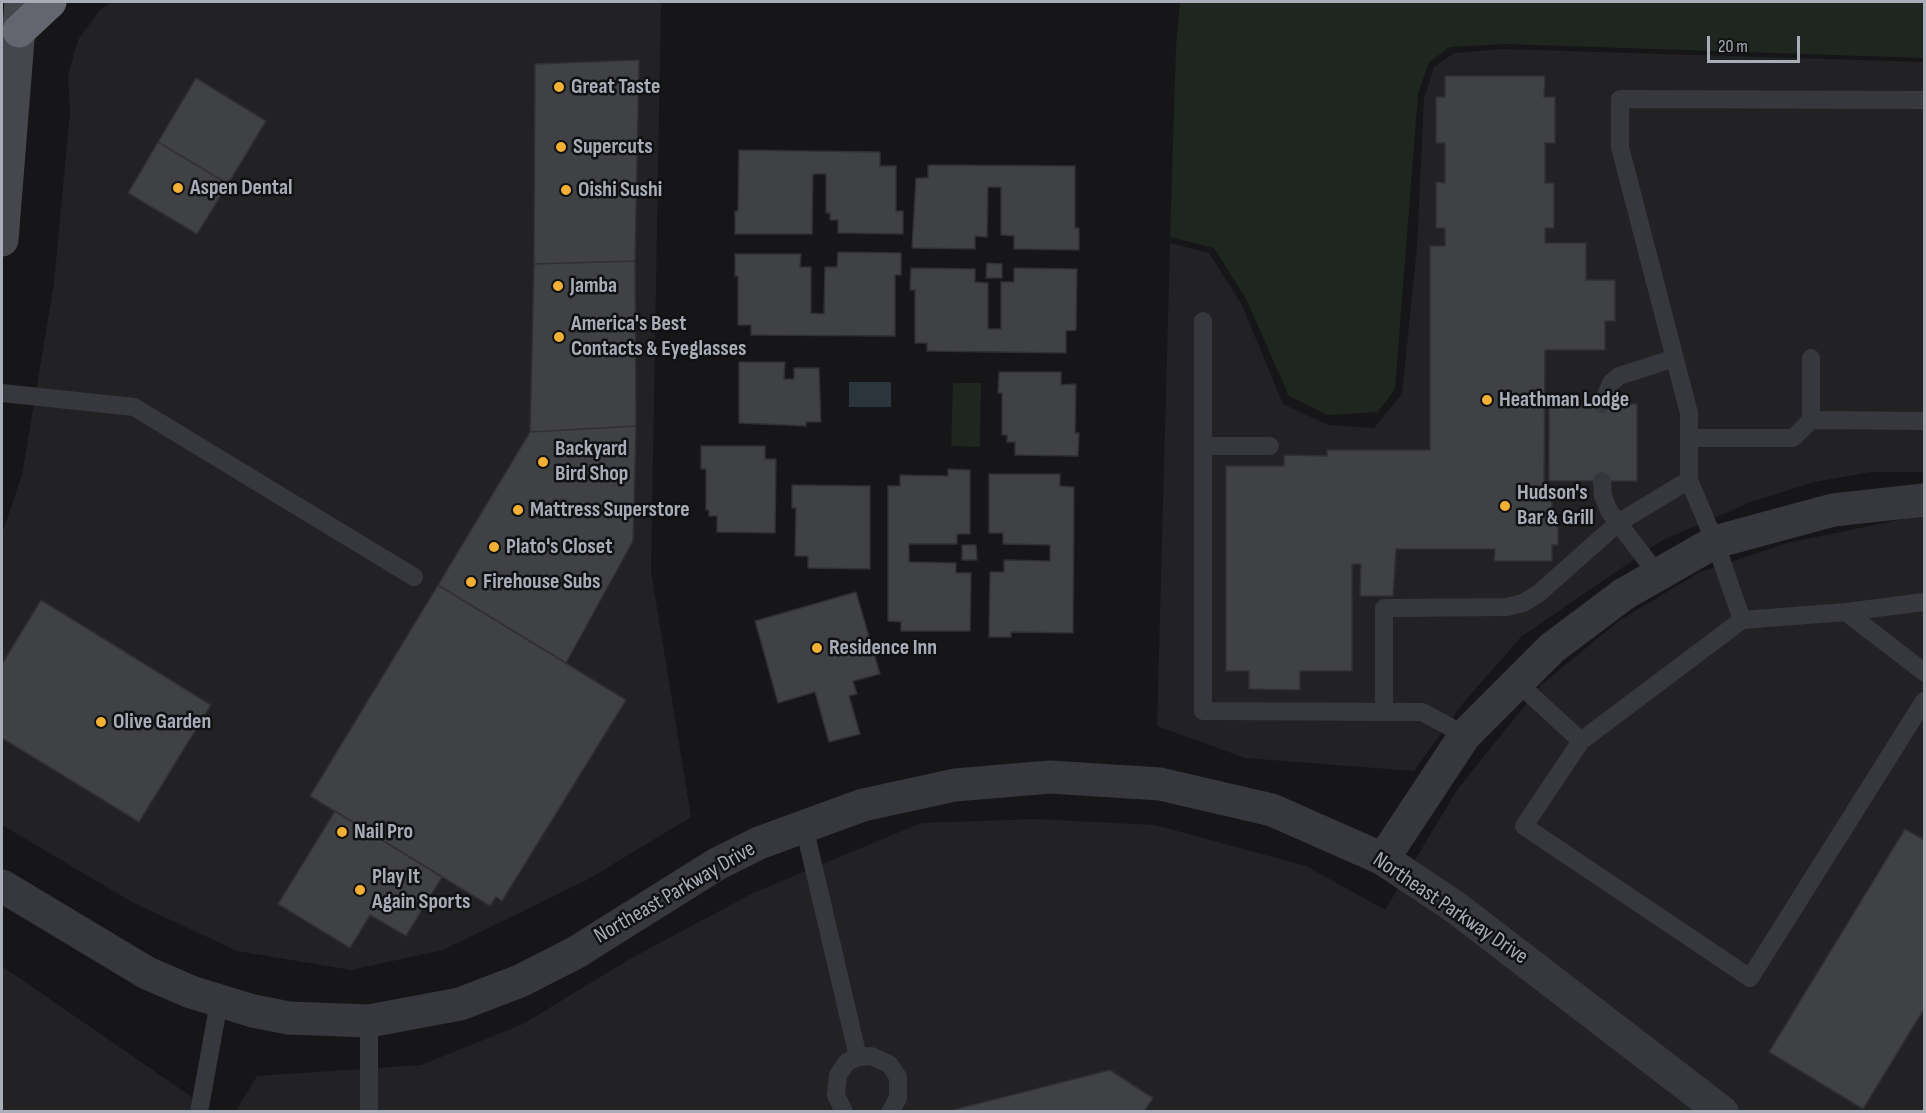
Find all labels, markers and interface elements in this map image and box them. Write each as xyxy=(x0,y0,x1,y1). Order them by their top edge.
scale bar xyxy=(1710,24,1803,62)
text: 20 m xyxy=(1718,36,1748,57)
place label: Great Taste xyxy=(571,74,660,100)
marker: Great Taste xyxy=(552,80,566,94)
place label: Supercuts xyxy=(573,134,653,160)
marker: Supercuts xyxy=(554,140,568,154)
place label: Aspen Dental xyxy=(190,175,293,201)
place label: Oishi Sushi xyxy=(578,177,662,203)
marker: Aspen Dental xyxy=(171,181,185,195)
marker: Oishi Sushi xyxy=(559,183,573,197)
place label: Jamba xyxy=(570,273,617,299)
marker: Jamba xyxy=(551,279,565,293)
place label: America's Best Contacts & Eyeglasses xyxy=(571,311,747,362)
marker: America's Best Contacts & Eyeglasses xyxy=(552,330,566,344)
place label: Heathman Lodge xyxy=(1499,387,1629,413)
marker: Heathman Lodge xyxy=(1480,393,1494,407)
place label: Backyard Bird Shop xyxy=(555,436,628,488)
marker: Backyard Bird Shop xyxy=(536,455,550,469)
place label: Hudson's Bar & Grill xyxy=(1517,480,1594,532)
place label: Mattress Superstore xyxy=(530,497,690,523)
marker: Hudson's Bar & Grill xyxy=(1498,499,1512,513)
marker: Mattress Superstore xyxy=(511,503,525,517)
place label: Plato's Closet xyxy=(506,534,612,560)
marker: Plato's Closet xyxy=(487,540,501,554)
place label: Firehouse Subs xyxy=(483,569,600,595)
marker: Firehouse Subs xyxy=(464,575,478,589)
place label: Residence Inn xyxy=(829,635,937,661)
marker: Residence Inn xyxy=(810,641,824,655)
place label: Olive Garden xyxy=(113,709,211,735)
marker: Olive Garden xyxy=(94,715,108,729)
place label: Nail Pro xyxy=(354,819,413,845)
marker: Nail Pro xyxy=(335,825,349,839)
street label: Northeast Parkway Drive xyxy=(590,836,760,950)
street label: Northeast Parkway Drive xyxy=(1367,847,1533,971)
place label: Play It Again Sports xyxy=(372,864,470,915)
marker: Play It Again Sports xyxy=(353,883,367,897)

